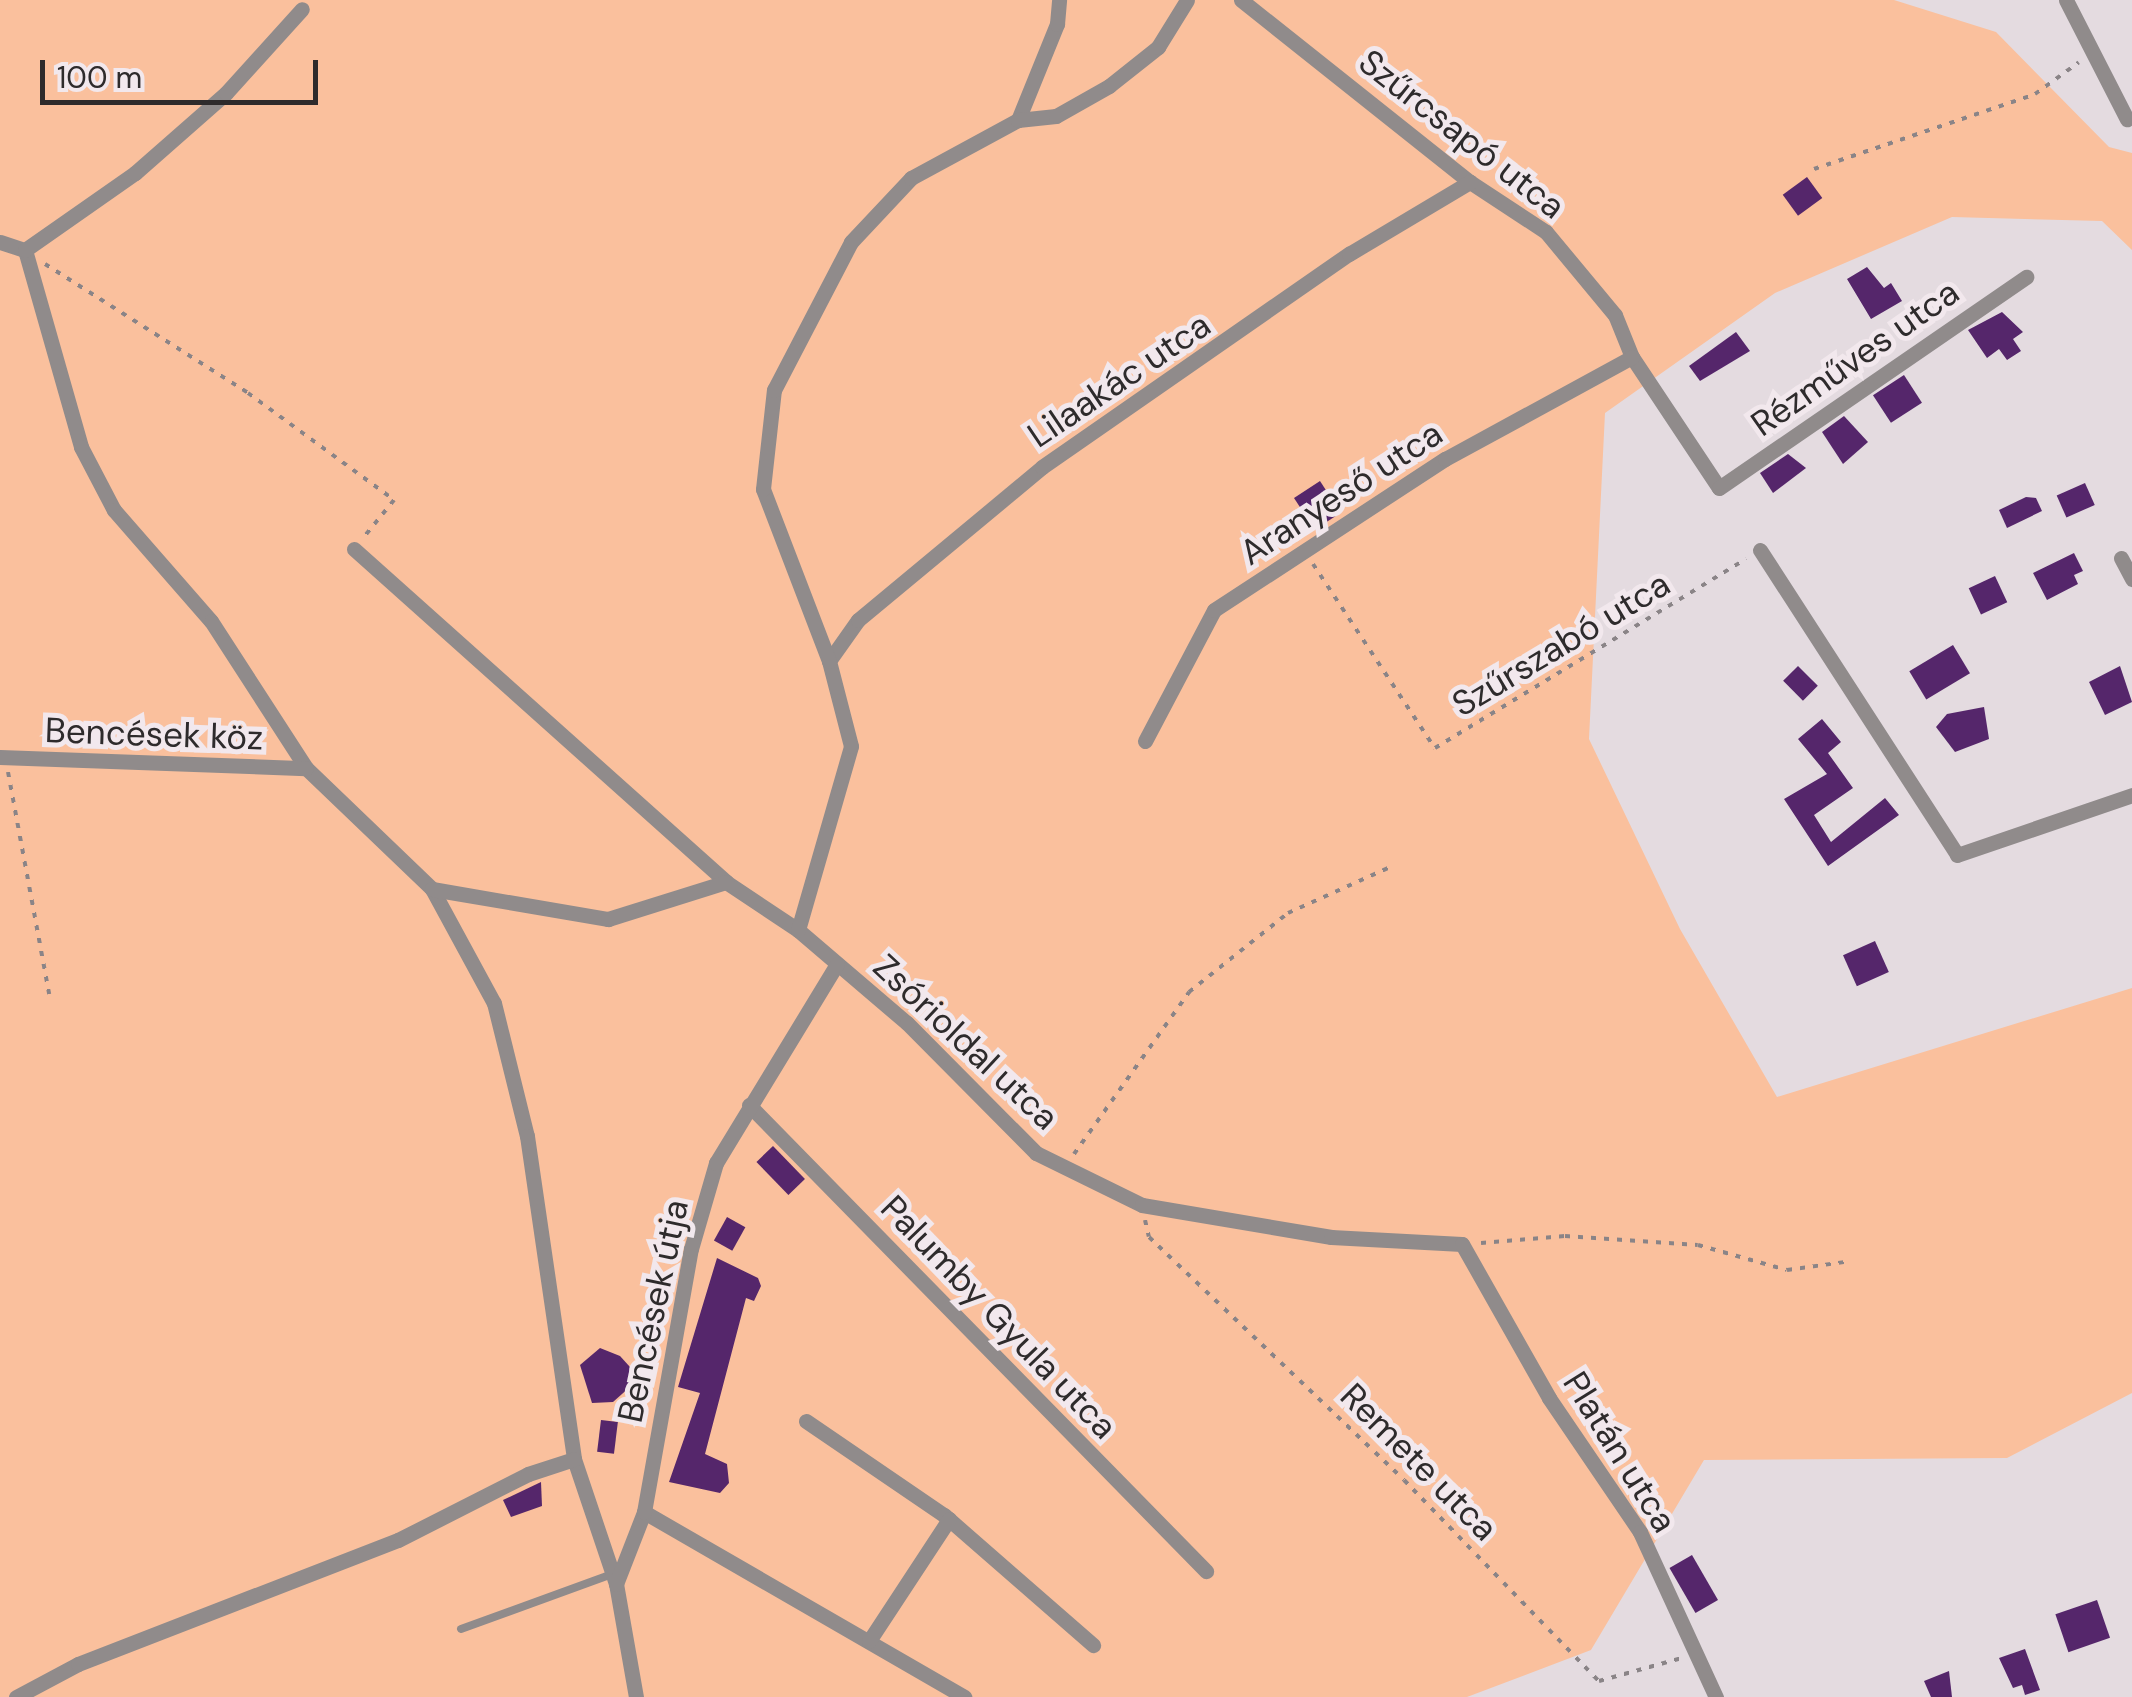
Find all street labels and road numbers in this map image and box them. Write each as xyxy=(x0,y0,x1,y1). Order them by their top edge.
street label: Szűrcsapó utca xyxy=(1351,41,1573,227)
street label: Rézműves utca xyxy=(1743,271,1967,445)
street label: Lilaakác utca xyxy=(1020,304,1218,456)
street label: Aranyeső utca xyxy=(1232,412,1450,574)
street label: Szűrszabó utca xyxy=(1445,563,1677,725)
street label: Bencések köz xyxy=(44,709,264,759)
street label: Zsórioldal utca xyxy=(865,946,1067,1138)
street label: Palumby Gyula utca xyxy=(872,1187,1126,1447)
street label: Bencések útja xyxy=(609,1196,697,1426)
street label: Platán utca xyxy=(1554,1364,1686,1540)
street label: Remete utca xyxy=(1332,1375,1506,1549)

